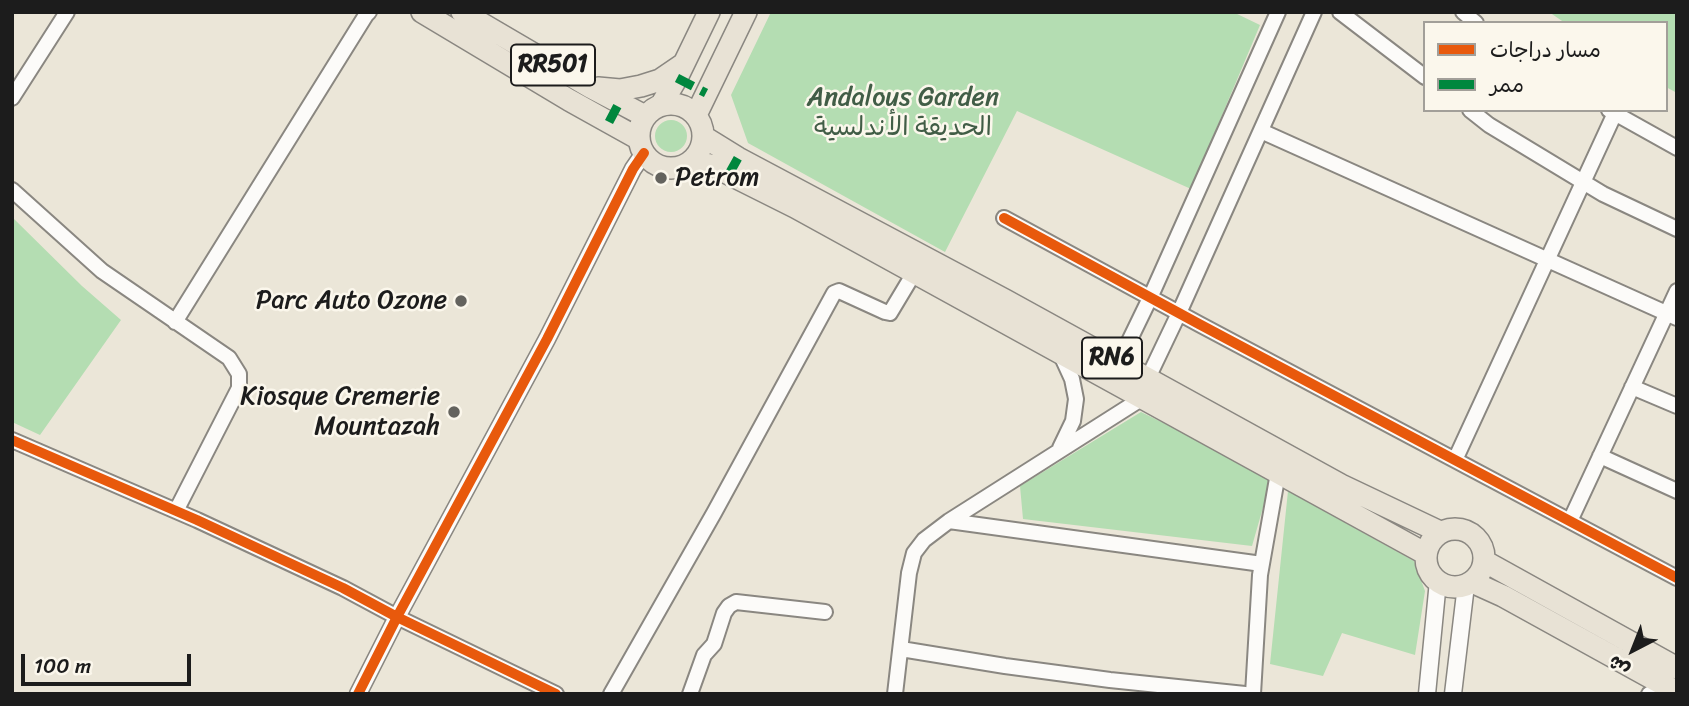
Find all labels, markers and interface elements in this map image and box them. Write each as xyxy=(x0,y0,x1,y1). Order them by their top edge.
legend xyxy=(1423,21,1668,112)
text: مسار دراجات xyxy=(1490,31,1601,69)
road number: RR501 xyxy=(511,44,595,86)
text: ممر xyxy=(1490,66,1524,104)
park label: Andalous Garden الحديقة الأندلسية xyxy=(807,82,999,144)
place label: Petrom xyxy=(675,162,759,194)
marker: Petrom xyxy=(653,170,669,186)
place label: Parc Auto Ozone xyxy=(256,285,447,317)
marker: Parc Auto Ozone xyxy=(453,293,469,309)
road number: RN6 xyxy=(1082,338,1142,379)
place label: Kiosque Cremerie Mountazah xyxy=(240,381,440,442)
marker: Kiosque Cremerie Mountazah xyxy=(446,404,462,420)
north arrow xyxy=(1598,615,1668,685)
scale bar xyxy=(24,640,194,684)
text: 100 m xyxy=(34,647,91,685)
text: ش xyxy=(1600,647,1637,685)

